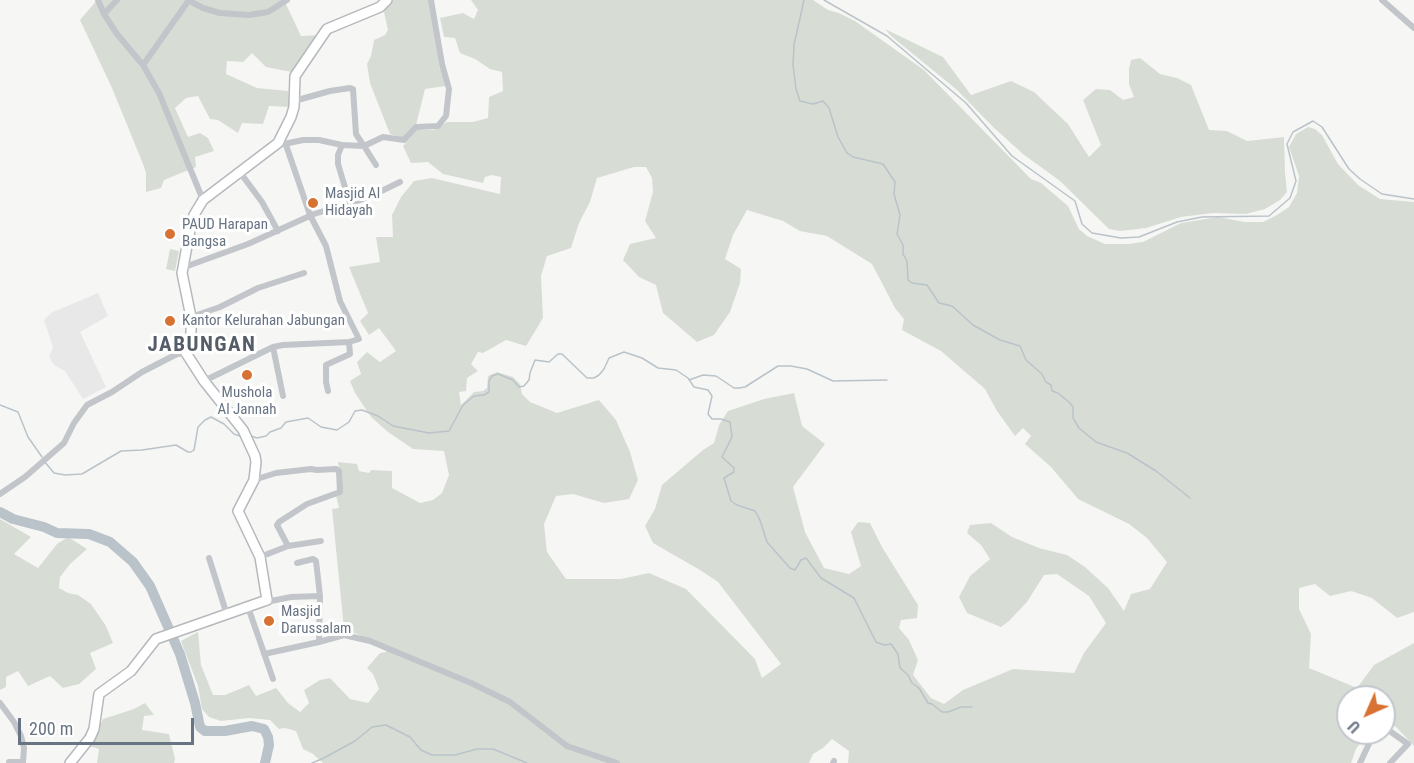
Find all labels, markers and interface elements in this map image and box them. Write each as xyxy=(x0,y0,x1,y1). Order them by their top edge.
place label: Masjid Al Hidayah xyxy=(325,185,380,220)
marker: Masjid Al Hidayah xyxy=(306,196,320,210)
place label: PAUD Harapan Bangsa xyxy=(182,216,268,251)
marker: PAUD Harapan Bangsa xyxy=(163,227,177,241)
place label: Kantor Kelurahan Jabungan xyxy=(182,312,345,330)
marker: Kantor Kelurahan Jabungan xyxy=(163,314,177,328)
district label: JABUNGAN xyxy=(148,333,256,359)
marker: Mushola Al Jannah xyxy=(240,368,254,382)
place label: Mushola Al Jannah xyxy=(218,384,276,419)
place label: Masjid Darussalam xyxy=(281,603,351,638)
marker: Masjid Darussalam xyxy=(262,614,276,628)
north arrow xyxy=(1336,685,1396,745)
scale bar xyxy=(21,706,196,744)
text: U xyxy=(1344,717,1364,737)
text: 200 m xyxy=(29,718,73,739)

